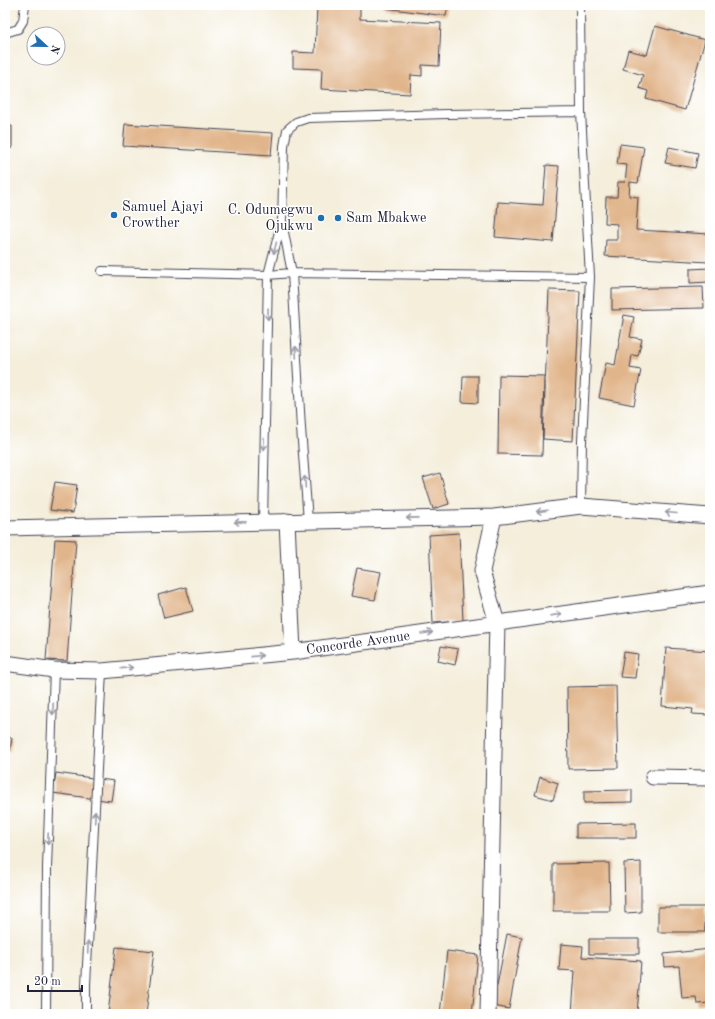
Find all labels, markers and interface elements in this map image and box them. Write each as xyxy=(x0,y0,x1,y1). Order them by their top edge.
north arrow xyxy=(26,26,66,66)
text: N xyxy=(47,43,61,56)
place label: Samuel Ajayi Crowther xyxy=(122,200,204,230)
place label: C. Odumegwu Ojukwu xyxy=(228,203,314,233)
marker: Samuel Ajayi Crowther xyxy=(109,210,119,220)
place label: Sam Mbakwe xyxy=(346,211,426,225)
marker: C. Odumegwu Ojukwu xyxy=(316,213,326,223)
marker: Sam Mbakwe xyxy=(333,213,343,223)
one-way arrow xyxy=(271,241,279,254)
one-way arrow xyxy=(264,307,271,320)
one-way arrow xyxy=(293,346,300,359)
one-way arrow xyxy=(261,437,268,450)
one-way arrow xyxy=(301,476,308,489)
one-way arrow xyxy=(536,507,549,515)
one-way arrow xyxy=(665,510,678,517)
one-way arrow xyxy=(406,515,419,522)
one-way arrow xyxy=(234,518,247,526)
one-way arrow xyxy=(549,611,562,619)
street label: Concorde Avenue xyxy=(305,629,411,657)
one-way arrow xyxy=(420,629,433,637)
one-way arrow xyxy=(250,652,263,660)
one-way arrow xyxy=(121,665,134,672)
one-way arrow xyxy=(49,702,57,715)
one-way arrow xyxy=(91,811,98,824)
one-way arrow xyxy=(45,832,52,845)
one-way arrow xyxy=(84,941,92,954)
scale bar xyxy=(28,967,82,993)
text: 20 m xyxy=(34,976,61,988)

